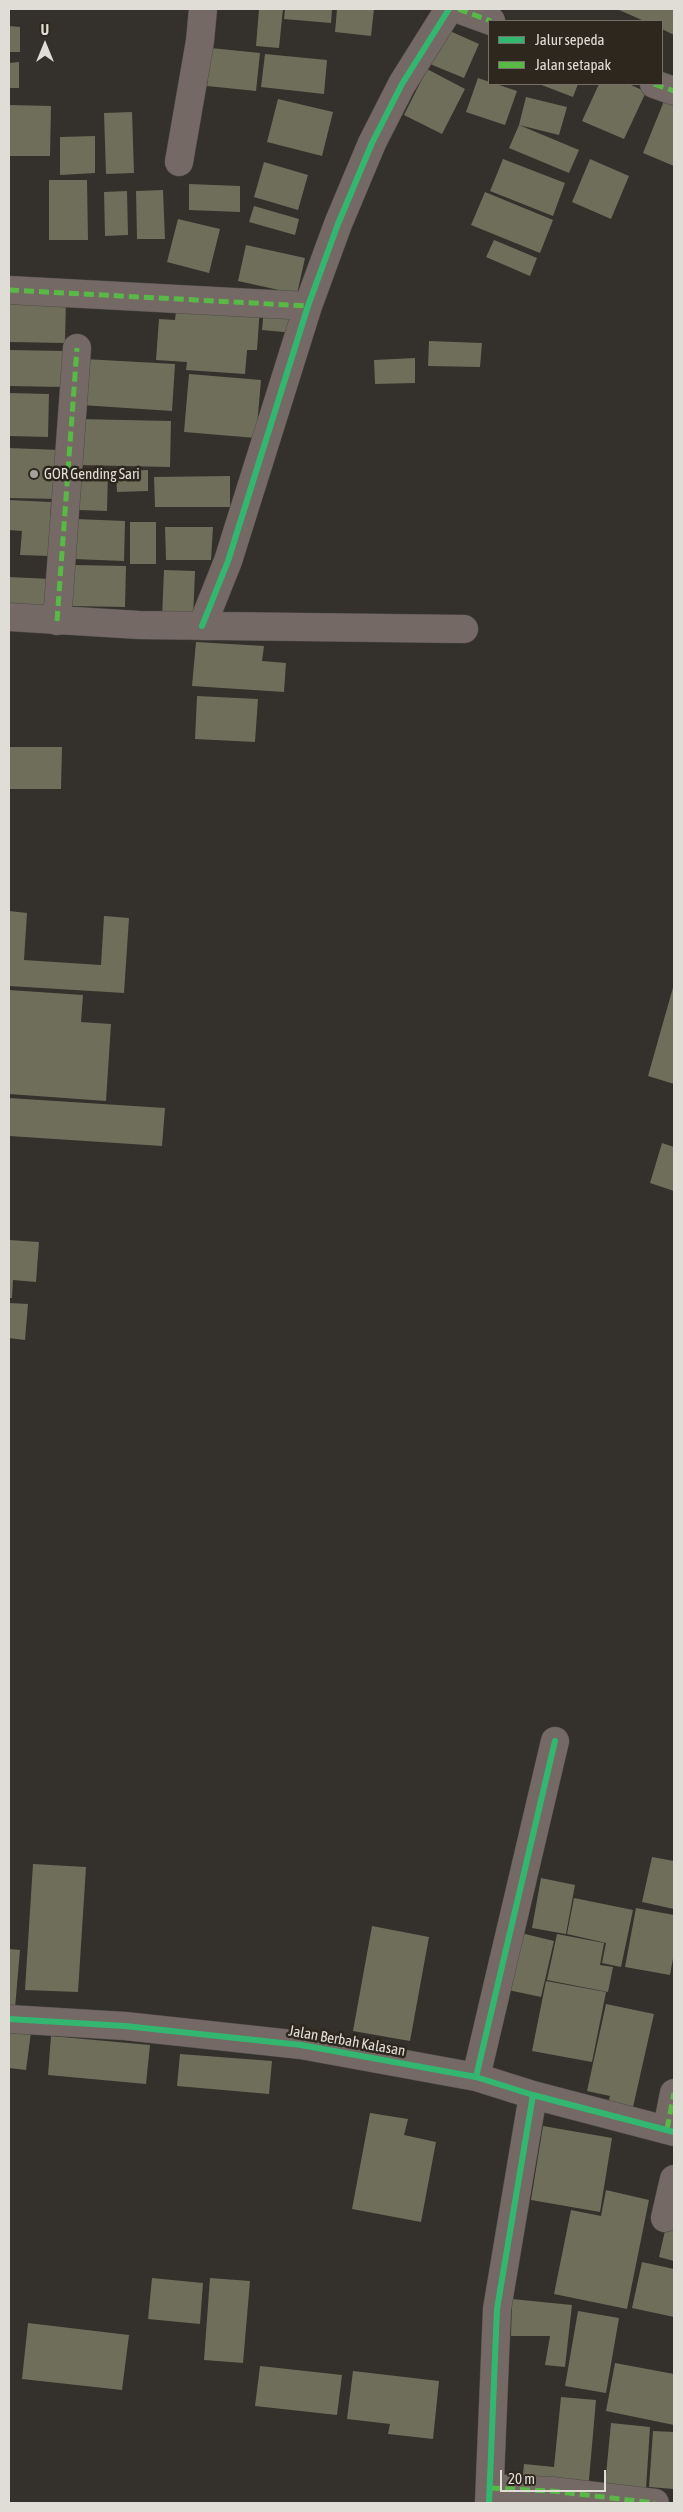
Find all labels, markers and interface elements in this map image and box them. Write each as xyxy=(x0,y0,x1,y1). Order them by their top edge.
north arrow xyxy=(20,20,70,70)
legend xyxy=(488,20,663,85)
text: U xyxy=(41,22,49,38)
text: Jalur sepeda xyxy=(535,31,605,48)
text: Jalan setapak xyxy=(535,56,611,73)
place label: GOR Gending Sari xyxy=(44,465,140,483)
marker: GOR Gending Sari xyxy=(28,468,40,480)
street label: Jalan Berbah Kalasan xyxy=(287,2022,407,2060)
scale bar xyxy=(503,2460,609,2492)
text: 20 m xyxy=(508,2470,535,2487)

